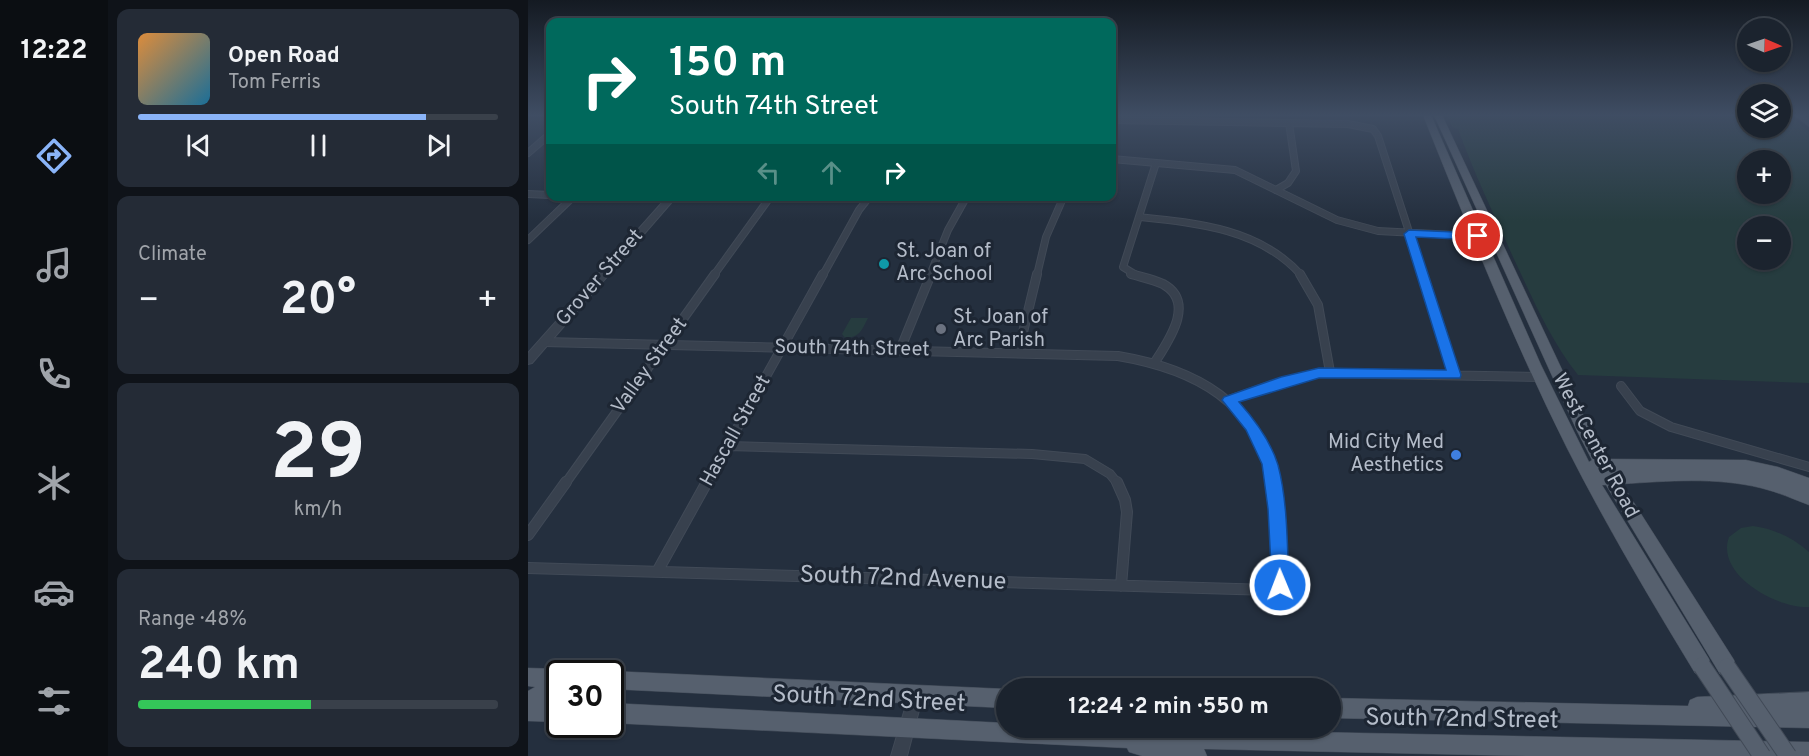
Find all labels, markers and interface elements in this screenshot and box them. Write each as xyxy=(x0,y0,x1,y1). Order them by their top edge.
north arrow xyxy=(1737,18,1791,72)
map controls xyxy=(1737,18,1791,270)
text: 12:22 xyxy=(21,34,87,68)
text: 150 m xyxy=(669,38,786,91)
icon: right xyxy=(570,42,648,120)
text: Open Road xyxy=(228,43,340,70)
text: Tom Ferris xyxy=(228,70,321,96)
button: layers xyxy=(1737,84,1791,138)
text: South 74th Street xyxy=(669,90,879,124)
icon: previous xyxy=(182,129,215,162)
icon: pause xyxy=(302,129,335,162)
icon: next xyxy=(422,129,455,162)
icon: directions xyxy=(33,135,75,177)
button: + xyxy=(1737,150,1791,204)
icon: left xyxy=(752,156,785,189)
icon: ahead xyxy=(815,156,848,189)
icon: right xyxy=(878,156,911,189)
pin xyxy=(1452,210,1503,261)
button: − xyxy=(1737,216,1791,270)
icon: arrive xyxy=(1461,219,1494,252)
street label: Grover Street xyxy=(551,224,649,332)
place label: St. Joan of Arc School xyxy=(896,239,993,288)
text: Climate xyxy=(138,242,207,268)
icon: music xyxy=(33,244,75,286)
marker: St. Joan of Arc School xyxy=(877,257,891,271)
text: 20° xyxy=(280,273,356,330)
text: − xyxy=(138,281,159,323)
text: + xyxy=(477,281,498,323)
place label: St. Joan of Arc Parish xyxy=(953,305,1048,354)
street label: Valley Street xyxy=(606,313,694,419)
marker: St. Joan of Arc Parish xyxy=(934,322,948,336)
street label: South 74th Street xyxy=(774,335,930,363)
icon: phone xyxy=(33,353,75,395)
street label: West Center Road xyxy=(1546,369,1644,523)
street label: Hascall Street xyxy=(695,371,777,491)
text: 29 xyxy=(270,408,366,507)
place label: Mid City Med Aesthetics xyxy=(1328,430,1444,479)
marker: Mid City Med Aesthetics xyxy=(1449,448,1463,462)
icon: climate xyxy=(33,462,75,504)
text: km/h xyxy=(294,497,342,523)
position arrow xyxy=(1248,553,1312,617)
street label: South 72nd Avenue xyxy=(799,560,1007,598)
icon: car xyxy=(33,571,75,613)
text: Range · 48% xyxy=(138,607,247,633)
text: 240 km xyxy=(138,638,300,695)
speed limit sign: 30 xyxy=(546,660,624,738)
icon: filters xyxy=(33,680,75,722)
street label: South 72nd Street xyxy=(772,680,966,720)
text: 12:24 · 2 min · 550 m xyxy=(1068,694,1269,721)
street label: South 72nd Street xyxy=(1365,703,1559,737)

